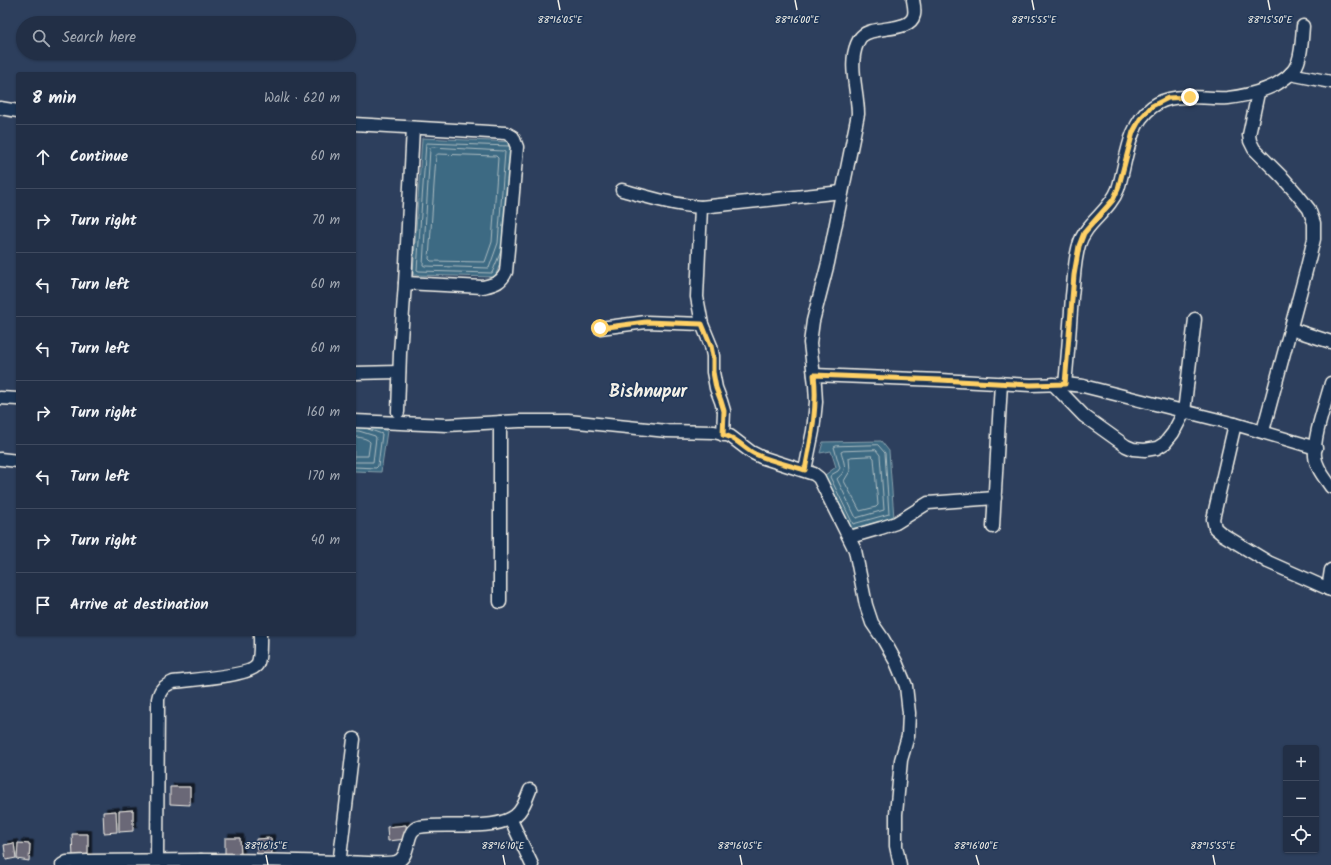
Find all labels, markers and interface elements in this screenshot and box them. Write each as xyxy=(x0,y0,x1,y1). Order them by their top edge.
text: 88°16'05"E xyxy=(537,12,584,28)
text: 88°16'00"E xyxy=(775,12,821,28)
text: 88°15'55"E xyxy=(1011,12,1058,28)
text: 88°15'50"E xyxy=(1248,12,1294,28)
search box xyxy=(16,16,356,60)
text: Search here xyxy=(62,26,136,50)
icon: search xyxy=(30,27,52,49)
text: 8 min xyxy=(32,85,76,112)
text: Walk · 620 m xyxy=(264,88,340,109)
route end xyxy=(1181,88,1199,106)
text: Continue xyxy=(70,145,128,169)
icon: ahead xyxy=(32,146,54,168)
text: 60 m xyxy=(311,146,340,167)
text: Turn right xyxy=(70,209,137,233)
icon: right xyxy=(32,210,54,232)
text: 70 m xyxy=(312,210,340,231)
text: Turn left xyxy=(70,273,130,297)
icon: left xyxy=(32,274,54,296)
text: 60 m xyxy=(311,274,340,295)
route start xyxy=(591,319,609,337)
text: Turn left xyxy=(70,337,130,361)
icon: left xyxy=(32,338,54,360)
text: 60 m xyxy=(311,338,340,359)
district label: Bishnupur xyxy=(609,378,689,407)
text: Turn right xyxy=(70,401,137,425)
icon: right xyxy=(32,402,54,424)
text: 160 m xyxy=(307,402,340,423)
text: Turn left xyxy=(70,465,130,489)
icon: left xyxy=(32,466,54,488)
text: 170 m xyxy=(308,466,340,487)
text: Turn right xyxy=(70,529,137,553)
icon: right xyxy=(32,530,54,552)
text: 40 m xyxy=(311,530,340,551)
text: Arrive at destination xyxy=(70,593,209,617)
icon: arrive xyxy=(32,594,54,616)
map controls xyxy=(1283,745,1319,853)
button: + xyxy=(1283,745,1319,781)
button: − xyxy=(1283,781,1319,817)
button: locate xyxy=(1283,817,1319,853)
text: 88°16'15"E xyxy=(244,838,289,854)
text: 88°16'10"E xyxy=(482,838,526,854)
text: 88°16'05"E xyxy=(717,838,764,854)
text: 88°16'00"E xyxy=(954,838,1000,854)
text: 88°15'55"E xyxy=(1190,838,1237,854)

